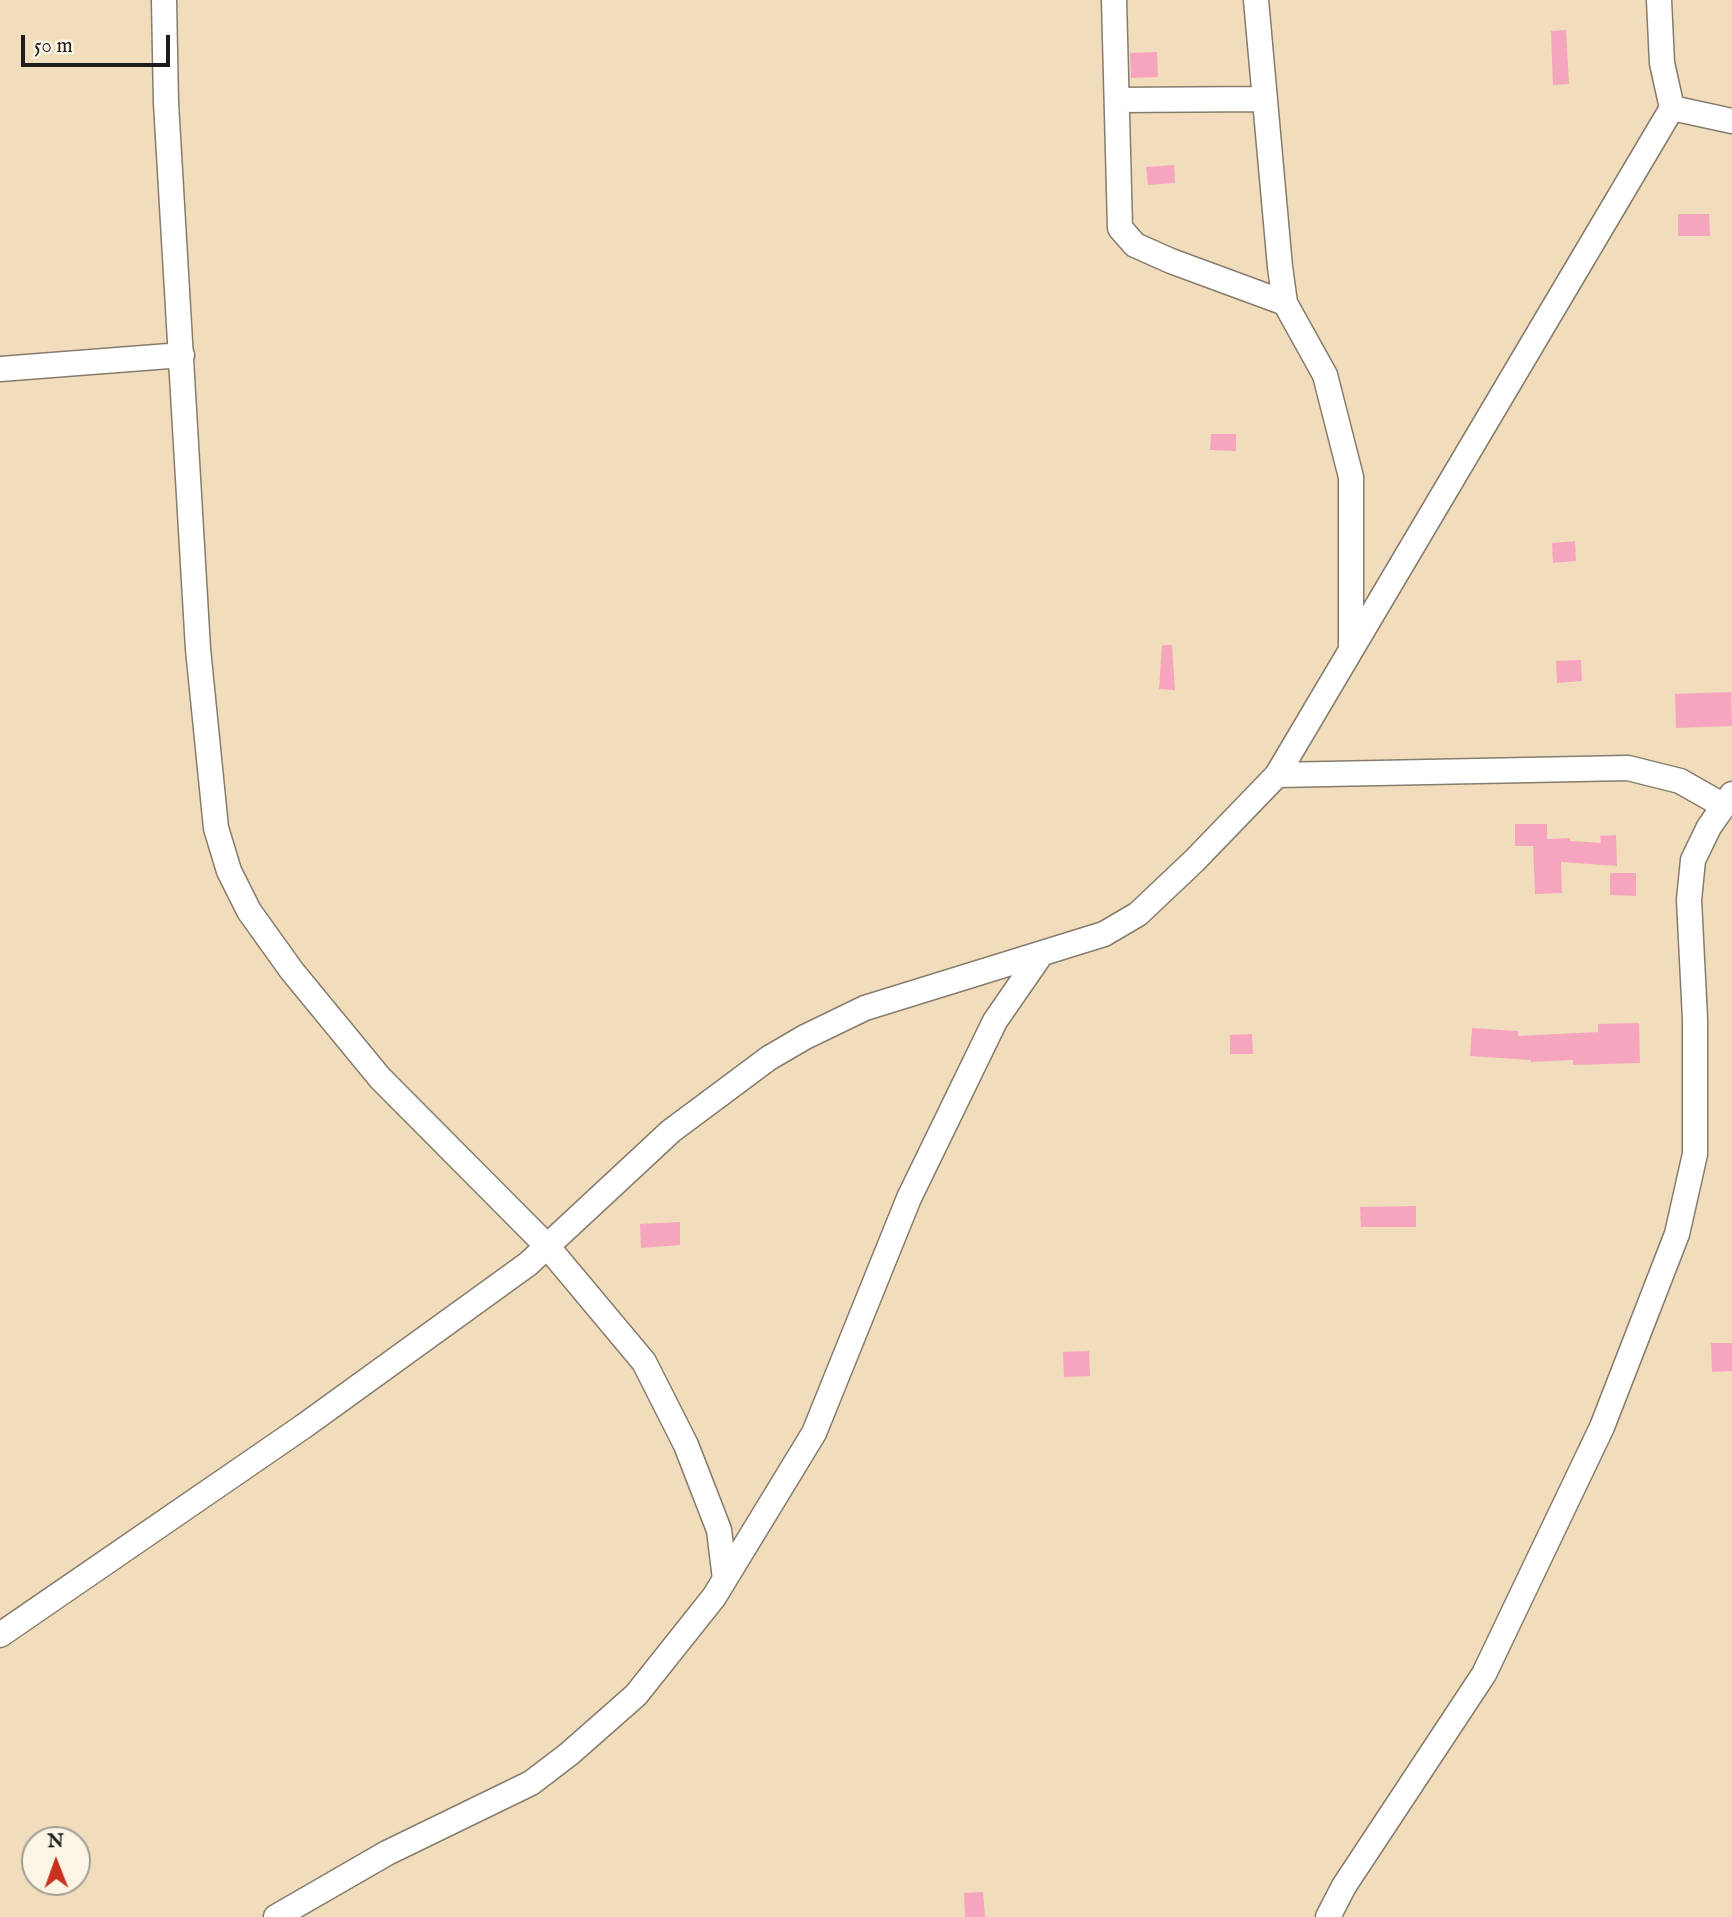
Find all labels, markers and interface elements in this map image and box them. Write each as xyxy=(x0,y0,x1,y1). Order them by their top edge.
scale bar xyxy=(24,21,173,65)
text: 50 m xyxy=(34,33,73,60)
north arrow xyxy=(21,1826,91,1896)
text: N xyxy=(47,1830,64,1854)

